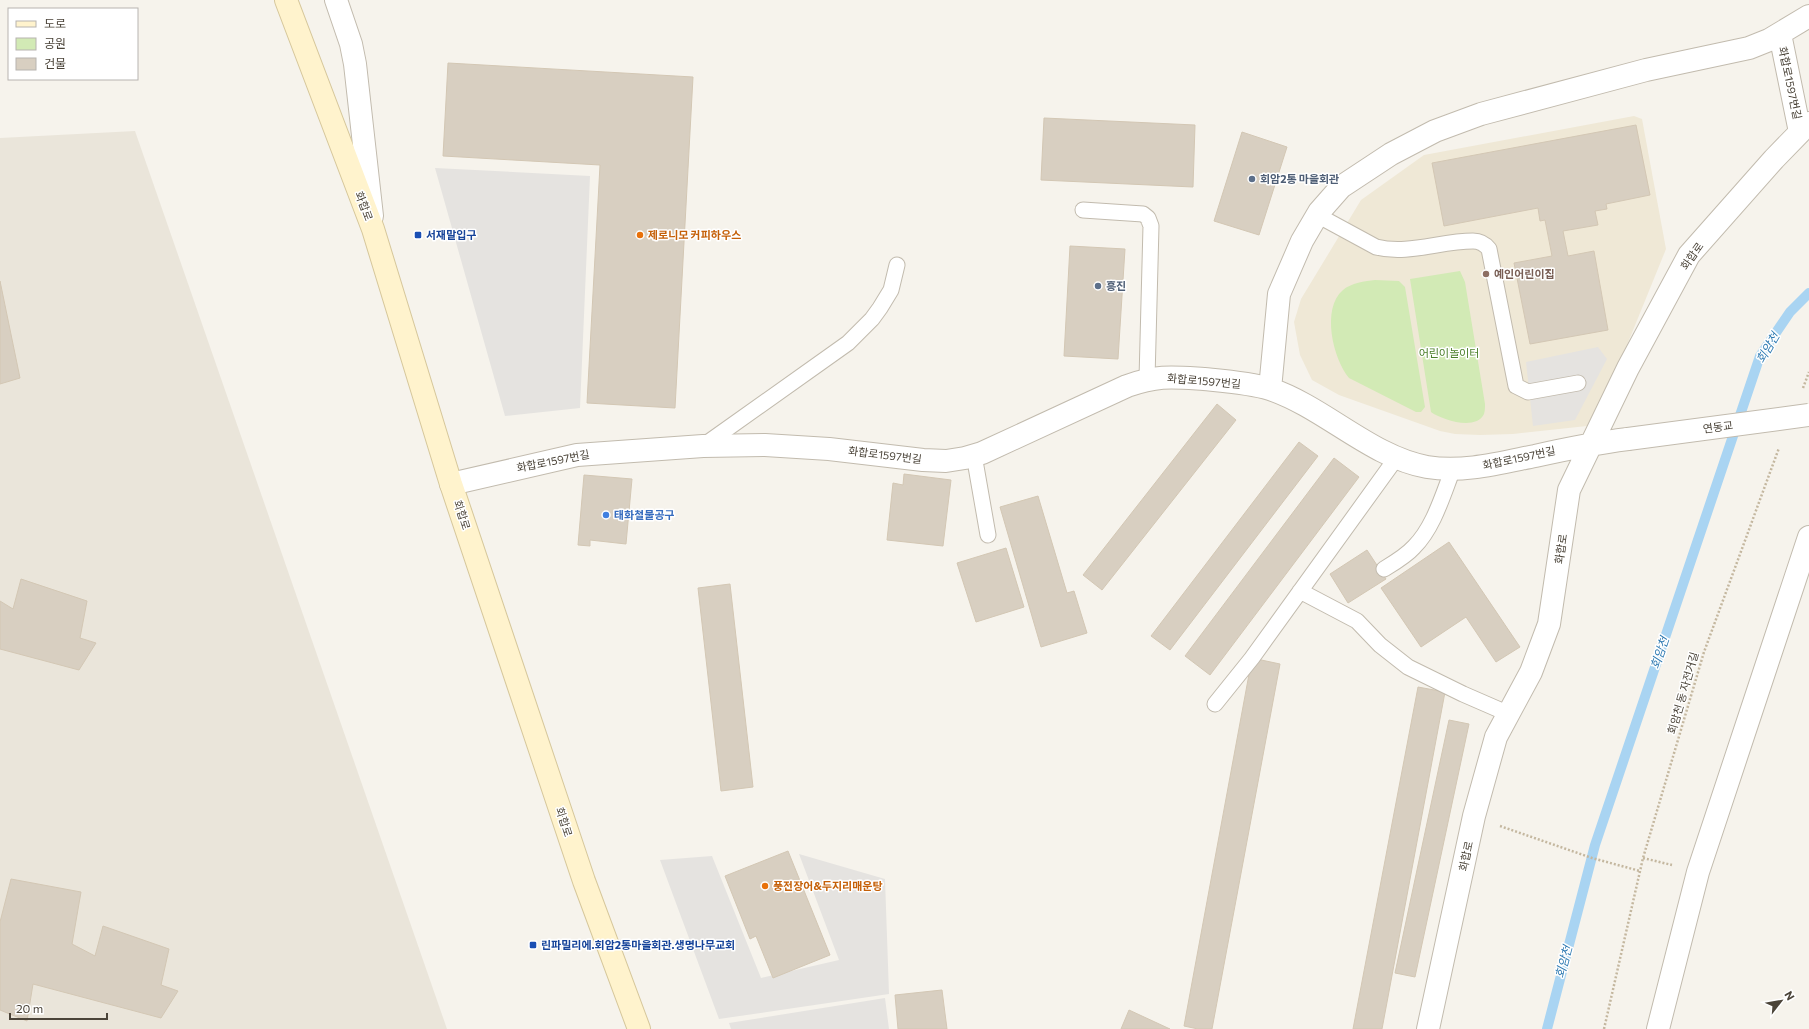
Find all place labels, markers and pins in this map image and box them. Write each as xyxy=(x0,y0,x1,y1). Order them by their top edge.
place label: 회암2통 마을회관 xyxy=(1260,172,1339,185)
marker: 회암2통 마을회관 xyxy=(1247,174,1257,184)
place label: 서재말입구 xyxy=(426,228,477,241)
place label: 제로니모 커피하우스 xyxy=(648,228,741,241)
marker: 서재말입구 xyxy=(413,230,423,240)
marker: 제로니모 커피하우스 xyxy=(635,230,645,240)
place label: 예인어린이집 xyxy=(1494,267,1555,280)
marker: 예인어린이집 xyxy=(1481,269,1491,279)
place label: 흥진 xyxy=(1106,279,1126,292)
marker: 흥진 xyxy=(1093,281,1103,291)
place label: 태화철물공구 xyxy=(614,508,675,521)
marker: 태화철물공구 xyxy=(601,510,611,520)
place label: 풍전장어&두지리매운탕 xyxy=(773,879,883,892)
marker: 풍전장어&두지리매운탕 xyxy=(760,881,770,891)
place label: 린파밀리에.회암2통마을회관.생명나무교회 xyxy=(541,938,735,951)
marker: 린파밀리에.회암2통마을회관.생명나무교회 xyxy=(528,940,538,950)

